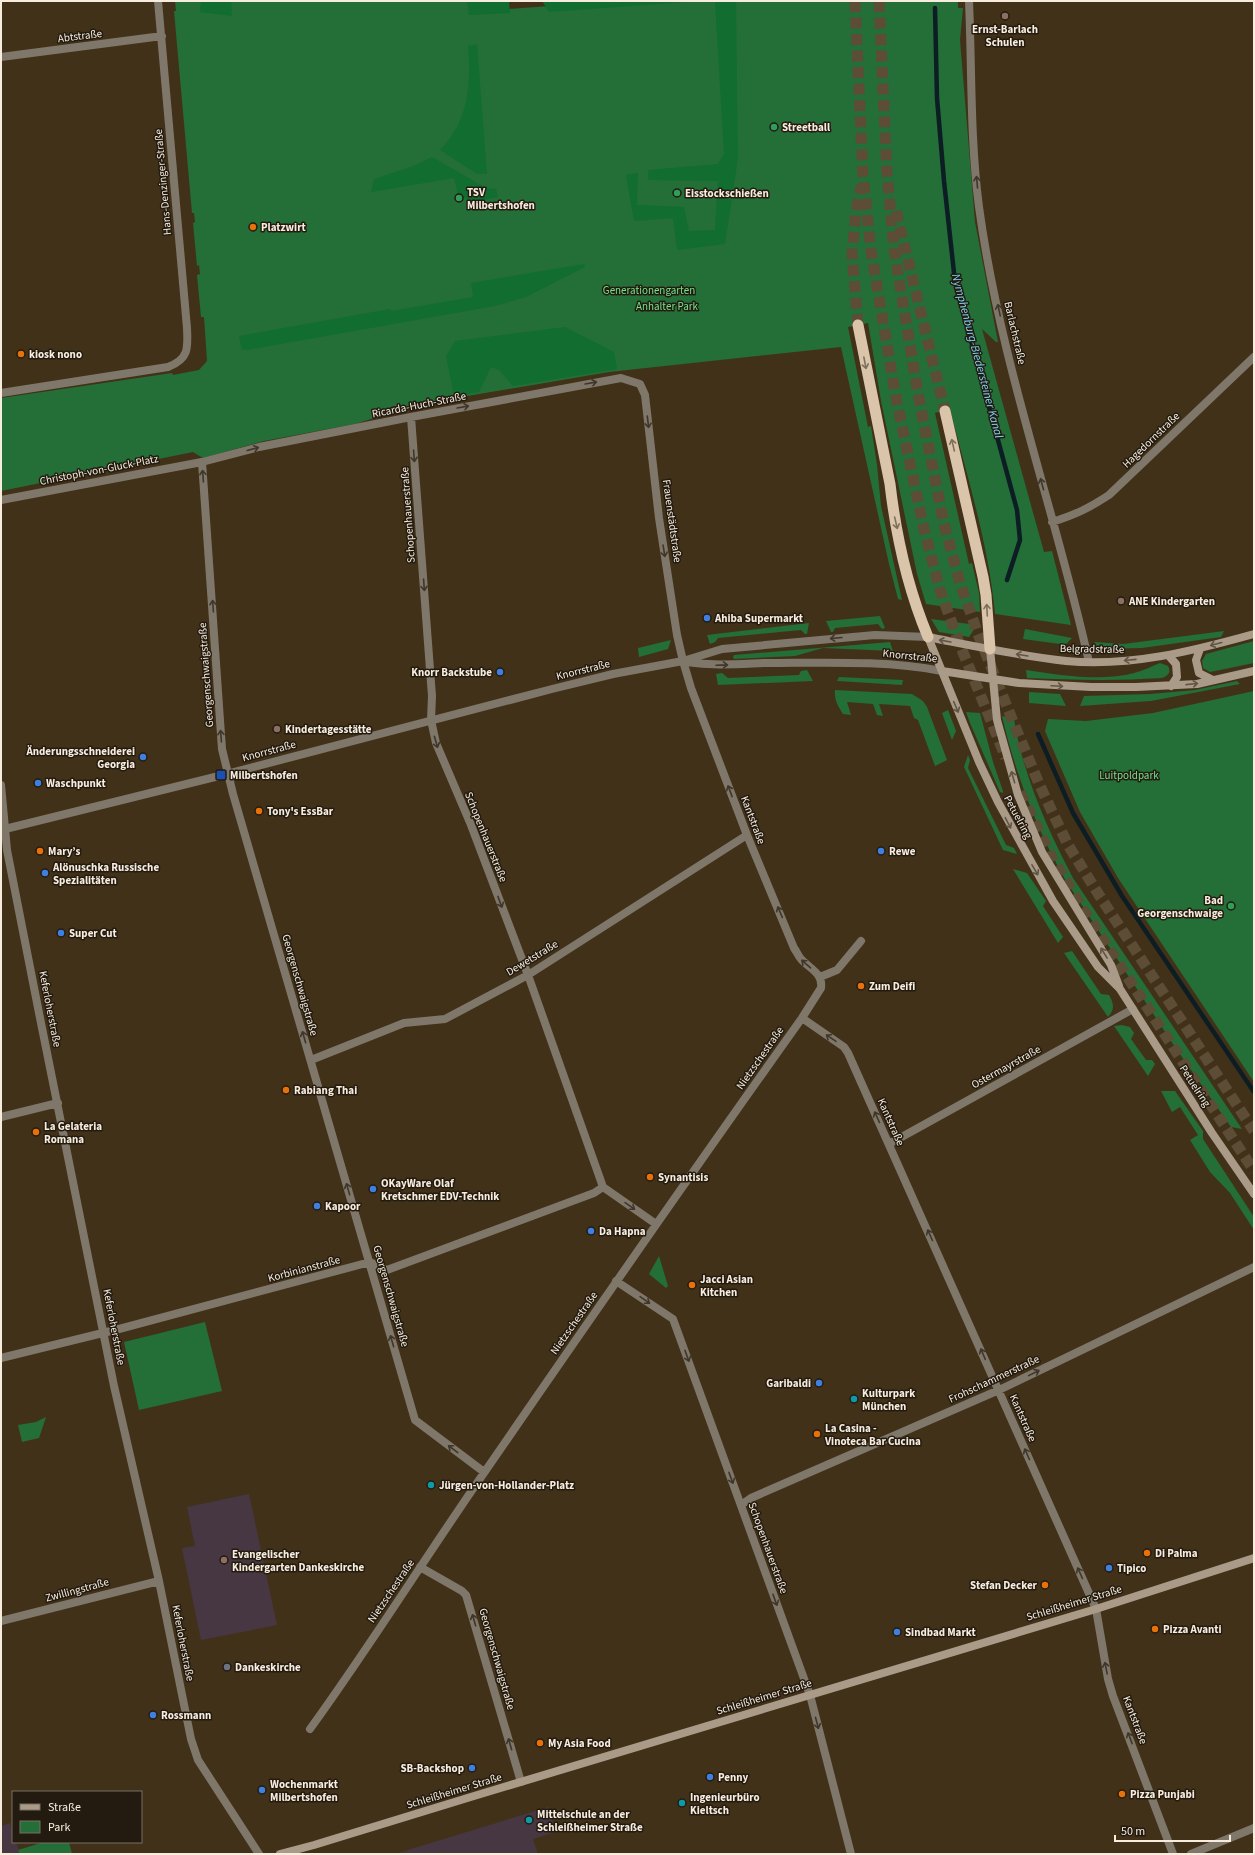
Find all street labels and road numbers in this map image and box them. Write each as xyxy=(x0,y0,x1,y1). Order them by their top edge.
street label: Abtstraße xyxy=(57,26,104,46)
street label: Hans-Denzinger-Straße xyxy=(151,128,175,236)
street label: Barlachstraße xyxy=(1000,300,1030,366)
street label: Ricarda-Huch-Straße xyxy=(371,388,468,422)
street label: Hagedornstraße xyxy=(1119,408,1183,471)
street label: Christoph-von-Gluck-Platz xyxy=(38,451,160,489)
street label: Schopenhauerstraße xyxy=(397,466,419,563)
street label: Frauenstädtstraße xyxy=(659,478,685,564)
street label: Georgenschwaigstraße xyxy=(195,622,217,728)
street label: Belgradstraße xyxy=(1060,641,1125,657)
street label: Knorrstraße xyxy=(882,646,939,666)
street label: Knorrstraße xyxy=(555,656,612,684)
street label: Knorrstraße xyxy=(241,737,298,765)
street label: Schopenhauerstraße xyxy=(461,790,511,885)
street label: Petuelring xyxy=(1000,793,1036,842)
street label: Kantstraße xyxy=(737,794,769,847)
street label: Georgenschwaigstraße xyxy=(278,932,322,1038)
street label: Dewetstraße xyxy=(503,936,561,979)
street label: Keferloherstraße xyxy=(35,970,65,1049)
street label: Nietzschestraße xyxy=(733,1023,788,1092)
street label: Ostermayrstraße xyxy=(969,1041,1044,1092)
street label: Petuelring xyxy=(1176,1062,1214,1110)
street label: Kantstraße xyxy=(874,1096,908,1149)
street label: Georgenschwaigstraße xyxy=(369,1243,413,1349)
street label: Korbinianstraße xyxy=(266,1252,342,1286)
street label: Keferloherstraße xyxy=(99,1288,129,1367)
street label: Nietzschestraße xyxy=(547,1288,602,1357)
street label: Frohschammerstraße xyxy=(946,1351,1042,1407)
street label: Kantstraße xyxy=(1006,1392,1040,1445)
street label: Schopenhauerstraße xyxy=(745,1500,792,1596)
street label: Nietzschestraße xyxy=(364,1556,418,1626)
street label: Zwillingstraße xyxy=(44,1574,111,1606)
street label: Schleißheimer Straße xyxy=(1024,1581,1124,1625)
street label: Keferloherstraße xyxy=(168,1604,198,1683)
street label: Georgenschwaigstraße xyxy=(475,1606,519,1712)
street label: Schleißheimer Straße xyxy=(714,1675,814,1719)
street label: Kantstraße xyxy=(1119,1694,1151,1747)
street label: Schleißheimer Straße xyxy=(404,1769,504,1813)

